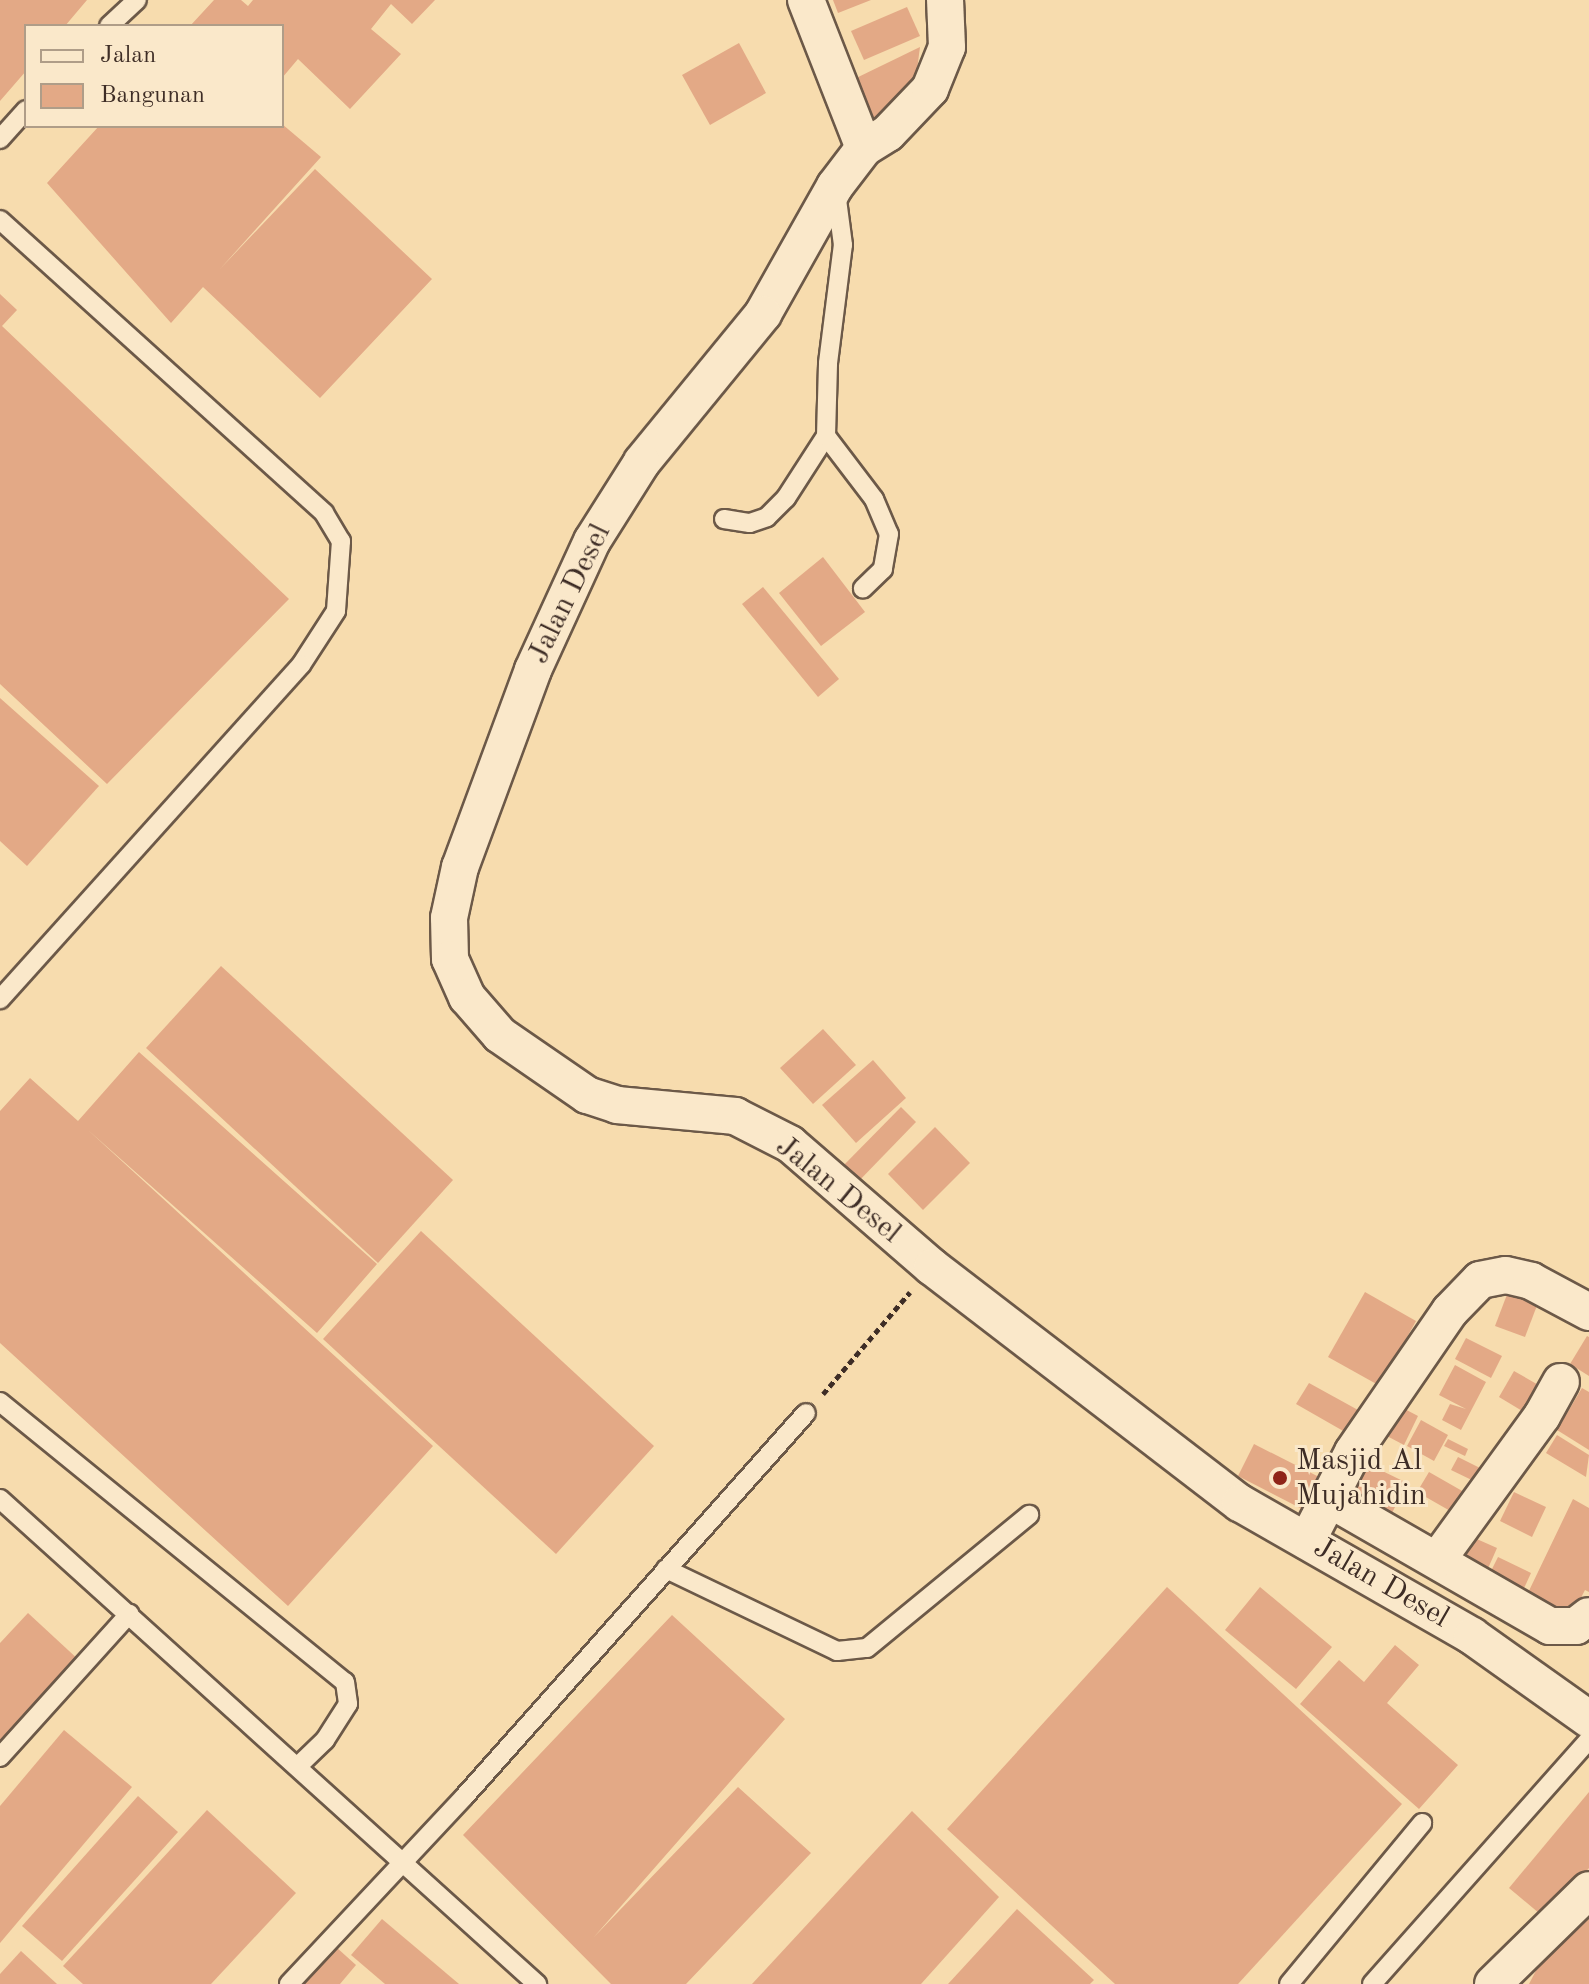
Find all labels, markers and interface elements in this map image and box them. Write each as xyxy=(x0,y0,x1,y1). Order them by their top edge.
legend xyxy=(24,24,284,128)
text: Jalan xyxy=(100,44,156,68)
text: Bangunan xyxy=(100,84,205,108)
street label: Jalan Desel xyxy=(521,518,619,670)
street label: Jalan Desel xyxy=(768,1129,908,1251)
place label: Masjid Al Mujahidin xyxy=(1296,1443,1426,1514)
marker: Masjid Al Mujahidin xyxy=(1271,1469,1289,1487)
street label: Jalan Desel xyxy=(1307,1530,1455,1636)

